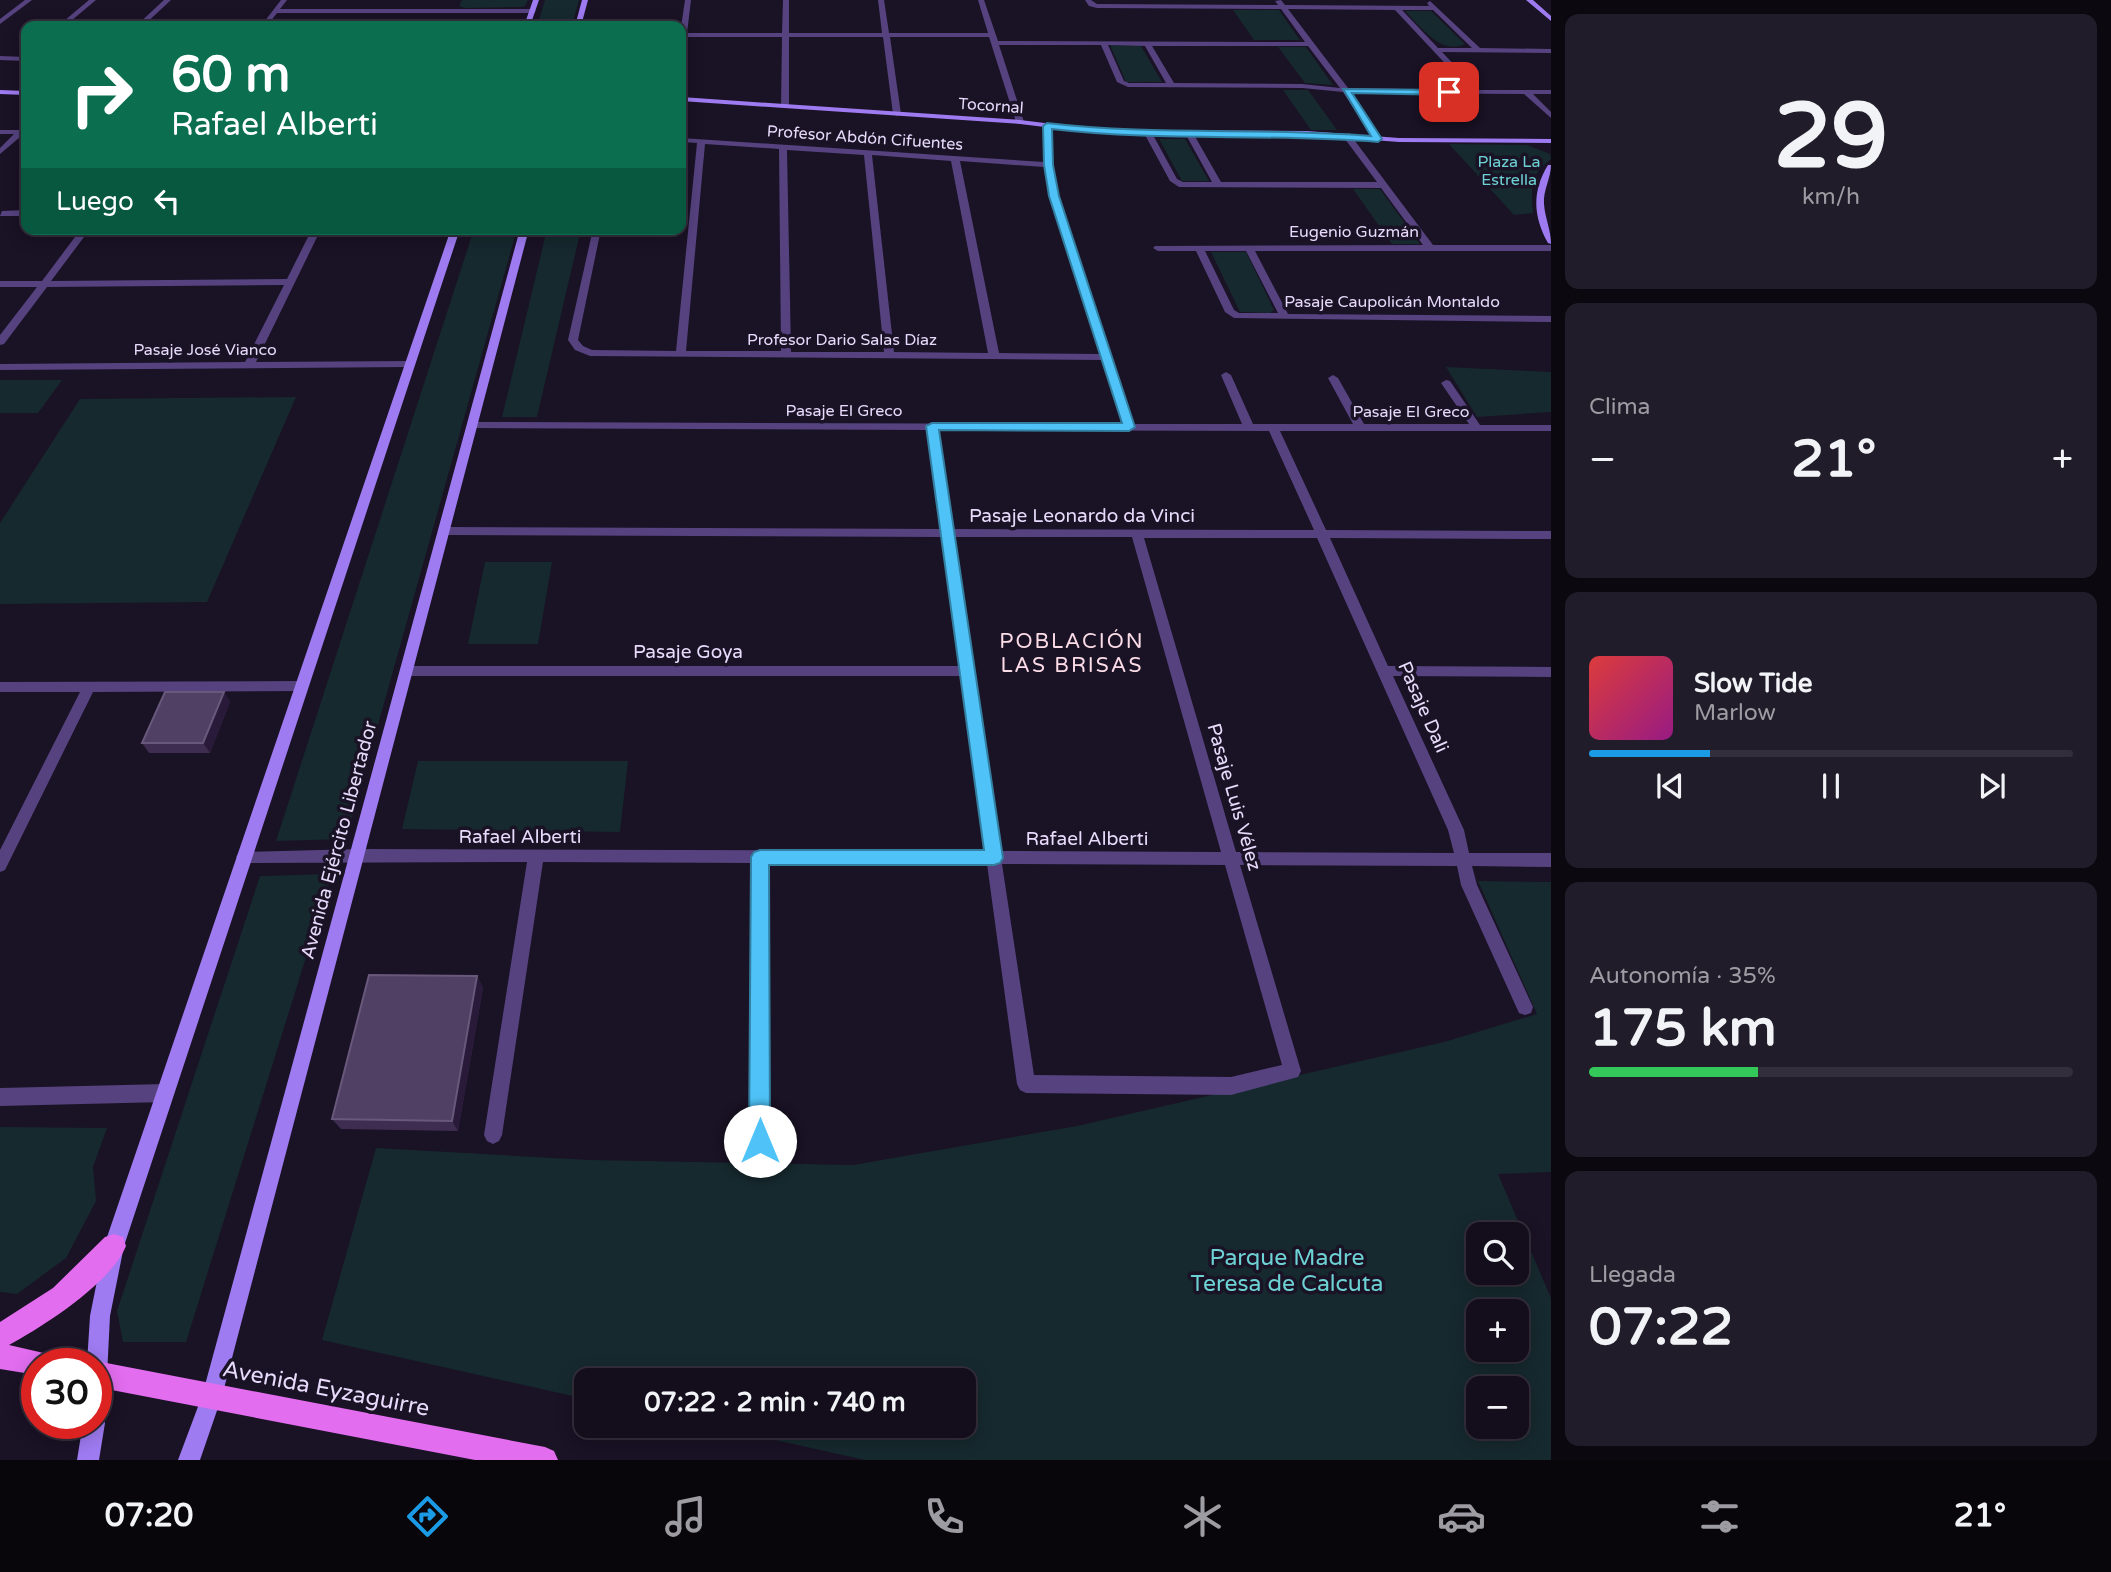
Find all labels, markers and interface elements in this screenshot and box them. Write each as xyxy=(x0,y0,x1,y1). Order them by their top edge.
text: 60 m xyxy=(171,46,290,105)
icon: right xyxy=(56,49,147,140)
pin xyxy=(1419,62,1479,122)
icon: arrive xyxy=(1430,73,1468,111)
text: 29 xyxy=(1774,82,1888,192)
street label: Tocornal xyxy=(958,94,1024,118)
text: Rafael Alberti xyxy=(171,106,378,144)
street label: Profesor Abdón Cifuentes xyxy=(766,121,964,155)
park label: Plaza La Estrella xyxy=(1478,152,1540,190)
icon: left xyxy=(148,182,186,220)
text: km/h xyxy=(1802,183,1860,211)
text: Luego xyxy=(56,186,134,217)
street label: Eugenio Guzmán xyxy=(1289,222,1419,242)
street label: Pasaje Caupolicán Montaldo xyxy=(1284,292,1500,312)
street label: Profesor Dario Salas Díaz xyxy=(747,330,937,350)
street label: Pasaje José Vianco xyxy=(133,340,277,360)
text: Clima xyxy=(1589,393,1650,421)
street label: Pasaje El Greco xyxy=(786,401,902,421)
street label: Pasaje El Greco xyxy=(1353,402,1469,422)
text: 21° xyxy=(1791,428,1876,491)
text: − xyxy=(1589,437,1616,483)
text: + xyxy=(2052,437,2073,483)
street label: Pasaje Leonardo da Vinci xyxy=(969,505,1195,527)
district label: POBLACIÓN LAS BRISAS xyxy=(999,629,1145,678)
street label: Pasaje Goya xyxy=(633,641,743,663)
street label: Pasaje Dali xyxy=(1393,658,1453,756)
text: Slow Tide xyxy=(1694,668,1812,699)
text: Marlow xyxy=(1694,699,1776,727)
street label: Avenida Ejército Libertador xyxy=(297,718,382,962)
street label: Pasaje Luis Vélez xyxy=(1202,721,1266,873)
icon: previous xyxy=(1651,767,1689,805)
icon: pause xyxy=(1812,767,1850,805)
icon: next xyxy=(1973,767,2011,805)
street label: Rafael Alberti xyxy=(459,826,581,848)
street label: Rafael Alberti xyxy=(1026,828,1148,850)
text: Autonomía · 35% xyxy=(1589,962,1776,990)
text: 175 km xyxy=(1589,997,1777,1060)
position arrow xyxy=(723,1104,797,1178)
map controls xyxy=(1466,1222,1529,1439)
button: search xyxy=(1466,1222,1529,1285)
park label: Parque Madre Teresa de Calcuta xyxy=(1190,1244,1384,1298)
text: Llegada xyxy=(1589,1261,1676,1289)
text: 07:22 xyxy=(1589,1296,1733,1359)
button: + xyxy=(1466,1299,1529,1362)
speed limit sign: 30 xyxy=(21,1348,112,1439)
street label: Avenida Eyzaguirre xyxy=(220,1355,432,1423)
button: − xyxy=(1466,1376,1529,1439)
text: 07:22 · 2 min · 740 m xyxy=(644,1387,906,1418)
icon: directions xyxy=(403,1492,452,1541)
icon: music xyxy=(661,1492,710,1541)
icon: phone xyxy=(920,1492,969,1541)
icon: climate xyxy=(1178,1492,1227,1541)
icon: car xyxy=(1437,1492,1486,1541)
icon: filters xyxy=(1695,1492,1744,1541)
text: 07:20 xyxy=(105,1497,193,1535)
text: 21° xyxy=(1954,1497,2006,1535)

